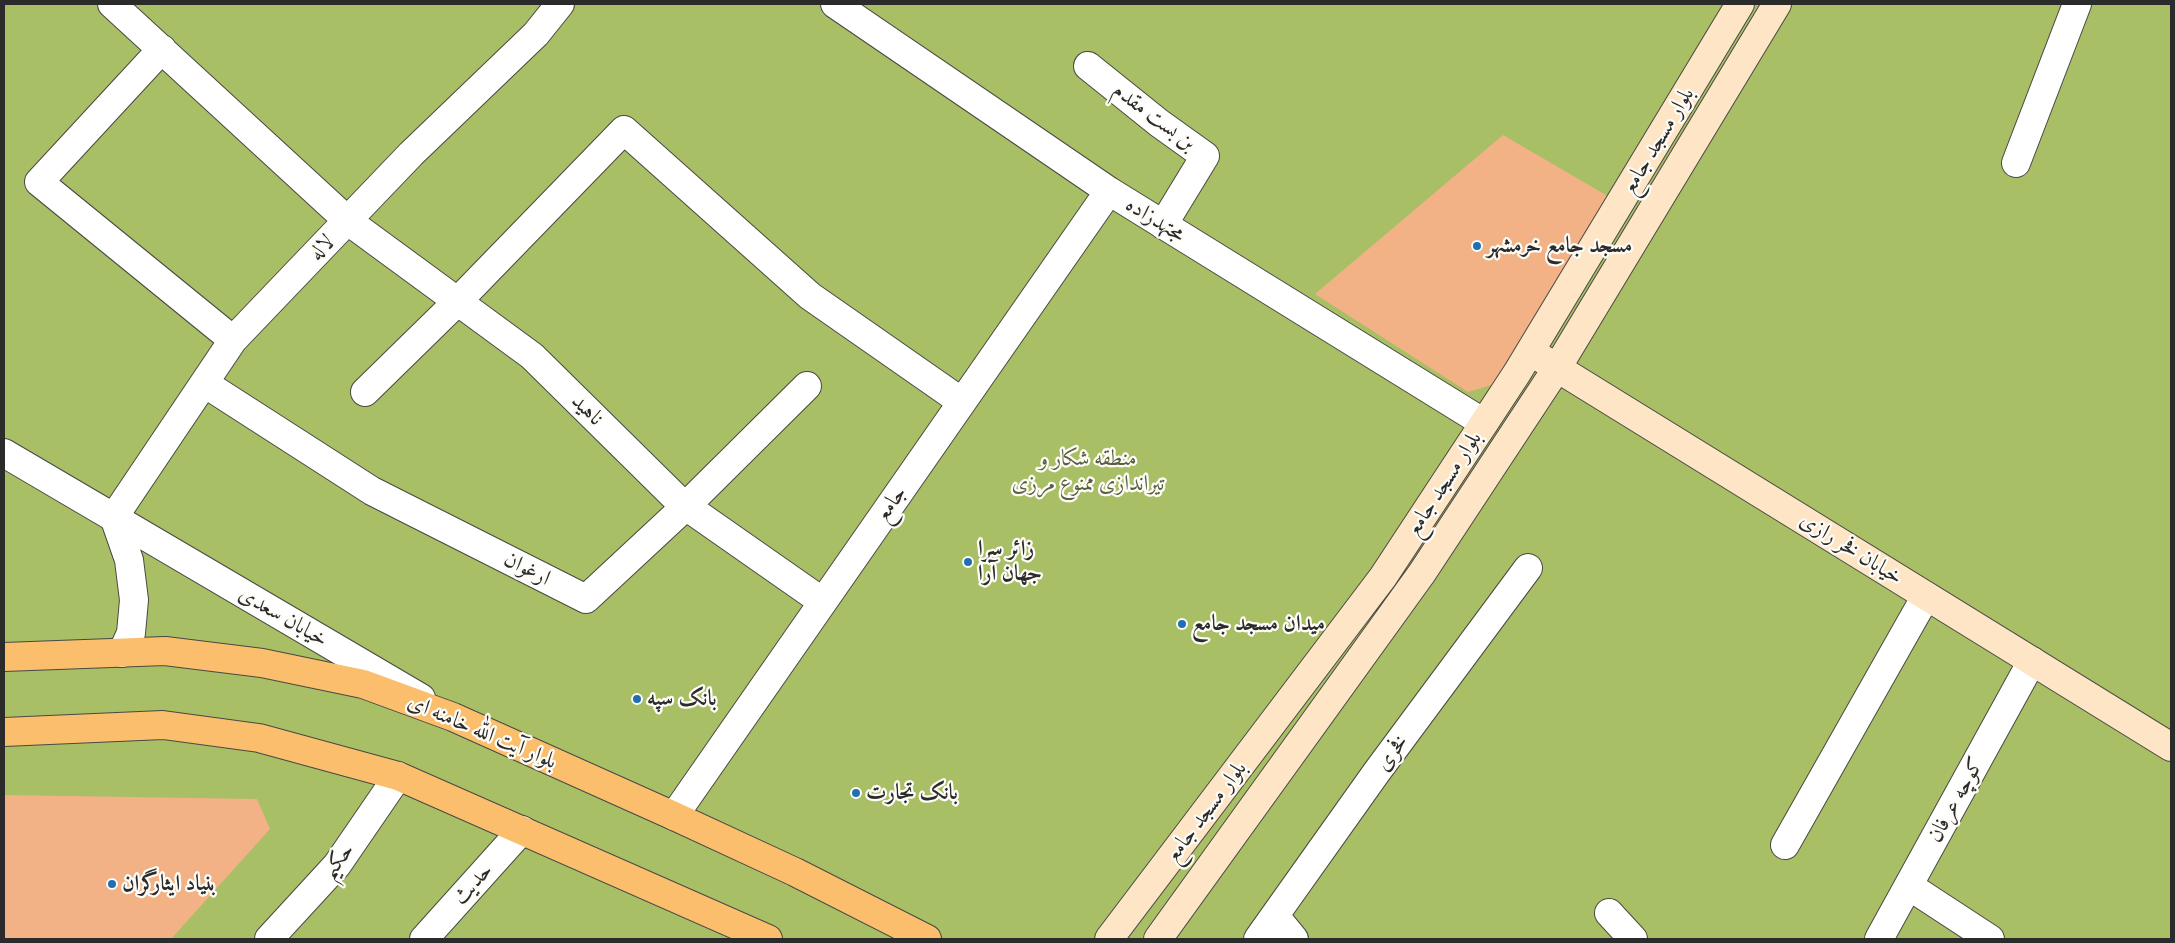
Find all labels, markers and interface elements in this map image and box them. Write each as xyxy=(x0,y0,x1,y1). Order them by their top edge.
street label: بن بست مقدم xyxy=(1107,77,1201,157)
street label: بلوار مسجد جامع xyxy=(1616,83,1700,199)
street label: مجتهدزاده xyxy=(1120,191,1190,249)
street label: لاله xyxy=(303,229,341,267)
place label: مسجد جامع خرمشهر xyxy=(1487,233,1632,259)
marker: مسجد جامع خرمشهر xyxy=(1471,240,1483,252)
street label: ناهید xyxy=(565,388,609,432)
street label: بلوار مسجد جامع xyxy=(1400,426,1488,542)
park label: منطقه شکار و تیراندازی ممنوع مرزی xyxy=(1012,446,1164,498)
street label: جامع xyxy=(869,481,913,527)
street label: خیابان فخر رازی xyxy=(1795,507,1907,591)
place label: زائر سرا جهان آرا xyxy=(978,536,1042,588)
street label: ارغوان xyxy=(499,546,555,592)
marker: زائر سرا جهان آرا xyxy=(962,556,974,568)
street label: خیابان سعدی xyxy=(234,581,332,653)
place label: میدان مسجد جامع xyxy=(1192,611,1325,637)
marker: میدان مسجد جامع xyxy=(1176,618,1188,630)
place label: بانک سپه xyxy=(647,686,717,712)
street label: بلوار آیت الله خامنه ای xyxy=(403,689,561,775)
marker: بانک سپه xyxy=(631,693,643,705)
street label: فخری xyxy=(1370,730,1414,776)
street label: کوچه عرفان xyxy=(1922,753,1990,847)
street label: بلوار مسجد جامع xyxy=(1159,756,1253,868)
place label: بانک تجارت xyxy=(866,780,958,806)
marker: بانک تجارت xyxy=(850,787,862,799)
street label: حکیم xyxy=(316,838,360,884)
street label: حدیث xyxy=(447,858,499,910)
place label: بنیاد ایثارگران xyxy=(122,871,216,897)
marker: بنیاد ایثارگران xyxy=(106,878,118,890)

